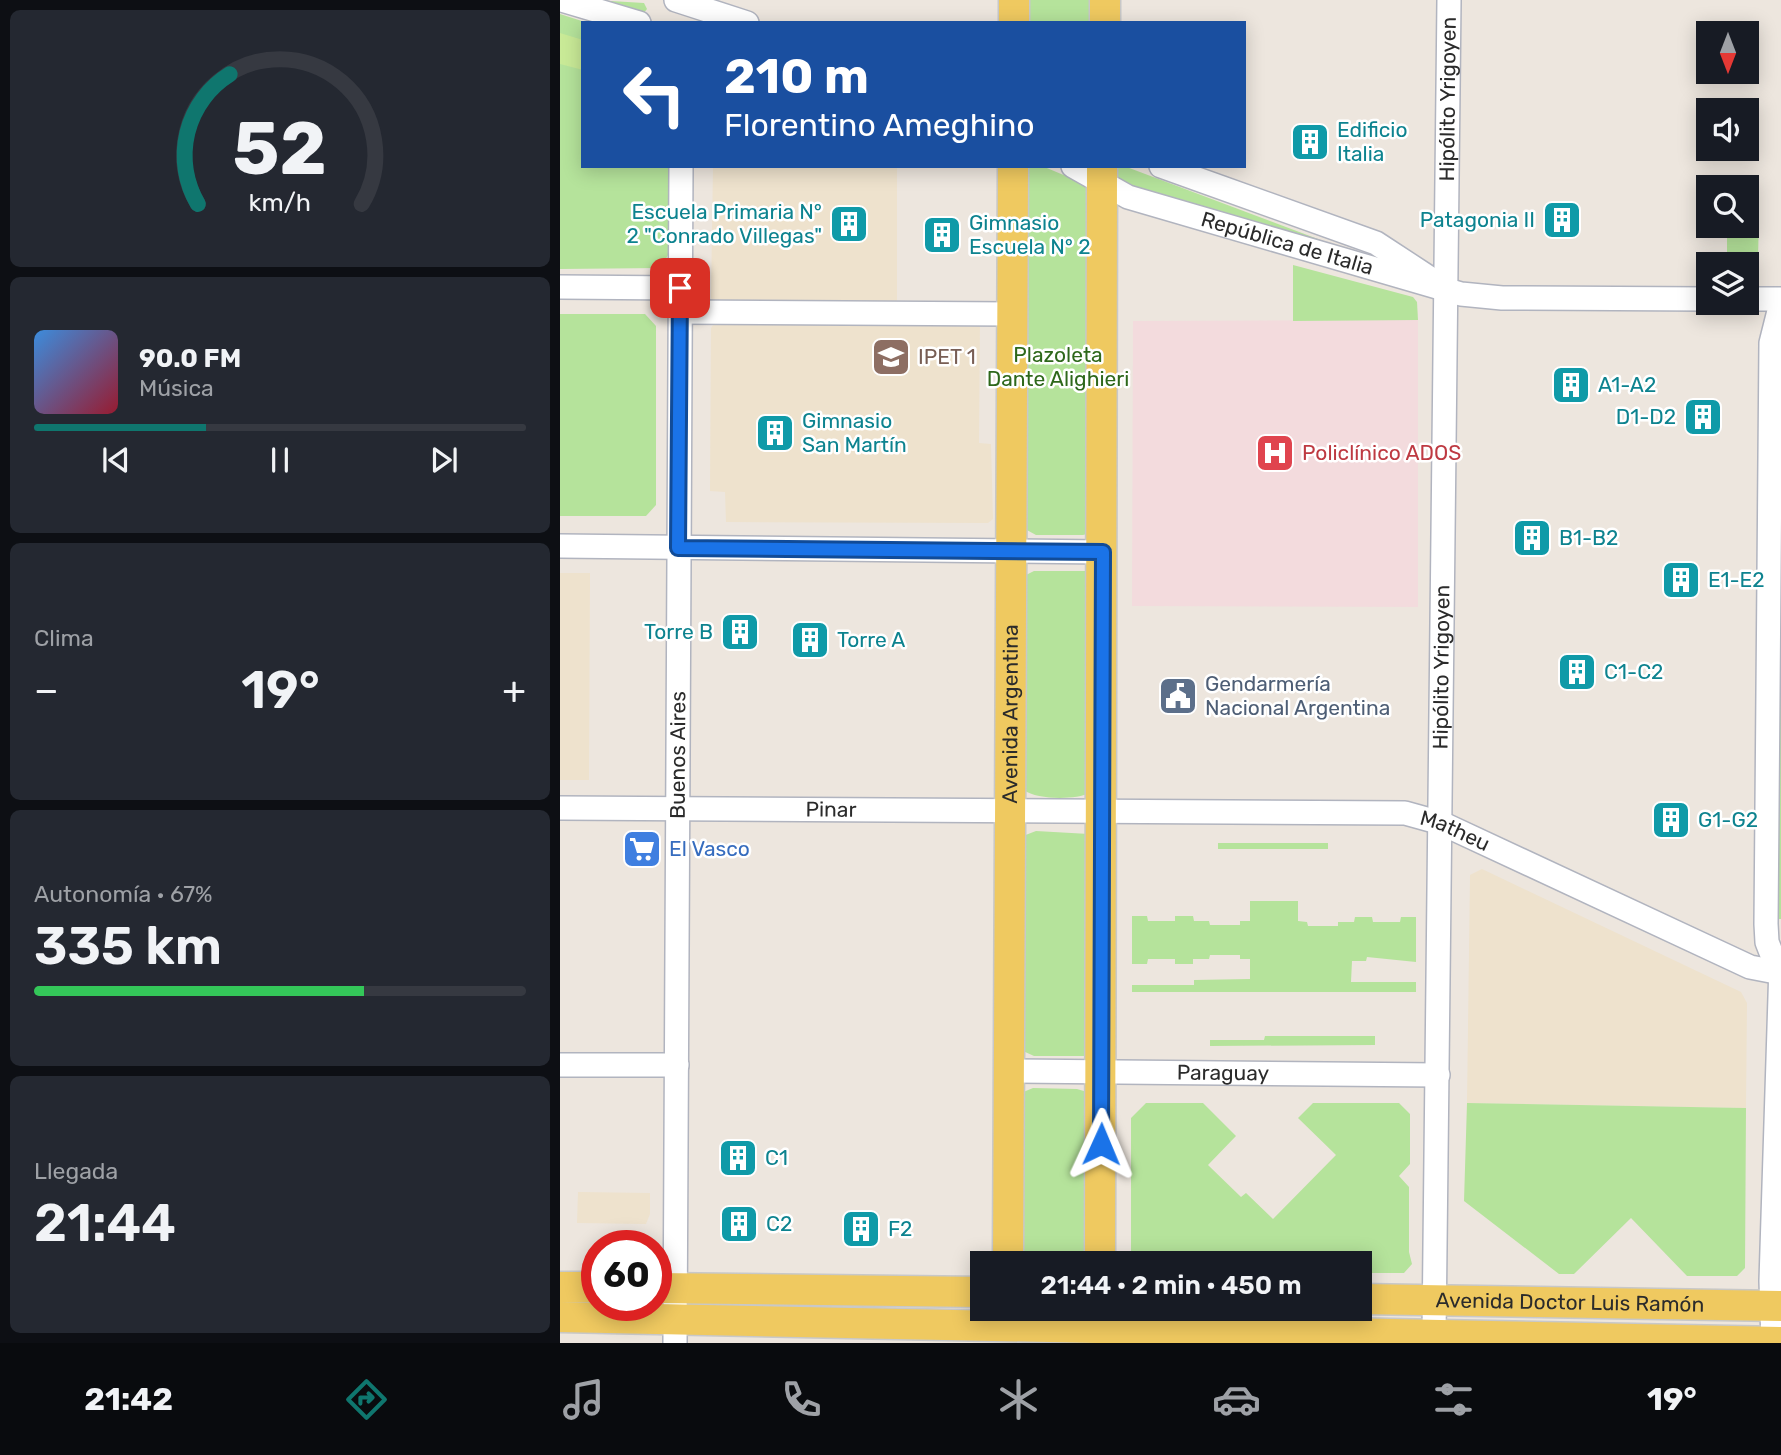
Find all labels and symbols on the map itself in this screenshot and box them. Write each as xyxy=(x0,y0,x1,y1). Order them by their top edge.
street label: Hipólito Yrigoyen xyxy=(1434,17,1461,182)
north arrow xyxy=(1696,21,1759,84)
place label: Edificio Italia xyxy=(1337,117,1407,166)
building icon: Edificio Italia xyxy=(1289,121,1331,163)
place label: Escuela Primaria N° 2 "Conrado Villegas" xyxy=(626,199,822,248)
building icon: Patagonia II xyxy=(1541,199,1583,241)
building icon: Escuela Primaria N° 2 "Conrado Villegas" xyxy=(828,203,870,245)
street label: República de Italia xyxy=(1198,206,1377,280)
place label: Patagonia II xyxy=(1420,207,1535,232)
place label: Gimnasio Escuela N° 2 xyxy=(969,210,1091,259)
building icon: Gimnasio Escuela N° 2 xyxy=(921,214,963,256)
pin xyxy=(650,258,710,318)
school or university icon: IPET 1 xyxy=(870,336,912,378)
park label: Plazoleta Dante Alighieri xyxy=(987,342,1129,391)
place label: IPET 1 xyxy=(918,344,976,369)
building icon: A1-A2 xyxy=(1550,364,1592,406)
place label: A1-A2 xyxy=(1598,372,1656,397)
building icon: D1-D2 xyxy=(1682,396,1724,438)
place label: D1-D2 xyxy=(1616,404,1676,429)
place label: Gimnasio San Martín xyxy=(802,408,907,457)
building icon: Gimnasio San Martín xyxy=(754,412,796,454)
hospital icon: Policlínico ADOS xyxy=(1254,432,1296,474)
place label: Policlínico ADOS xyxy=(1302,440,1461,465)
building icon: B1-B2 xyxy=(1511,517,1553,559)
place label: B1-B2 xyxy=(1559,525,1618,550)
building icon: E1-E2 xyxy=(1660,559,1702,601)
place label: E1-E2 xyxy=(1708,567,1765,592)
street label: Hipólito Yrigoyen xyxy=(1428,584,1454,750)
building icon: Torre B xyxy=(719,611,761,653)
place label: Torre B xyxy=(644,619,713,644)
building icon: Torre A xyxy=(789,619,831,661)
street label: Avenida Argentina xyxy=(997,624,1023,804)
place label: Torre A xyxy=(837,627,905,652)
building icon: C1-C2 xyxy=(1556,651,1598,693)
place label: C1-C2 xyxy=(1604,659,1663,684)
place label: Gendarmería Nacional Argentina xyxy=(1205,671,1390,720)
public building icon: Gendarmería Nacional Argentina xyxy=(1157,675,1199,717)
street label: Buenos Aires xyxy=(665,691,690,819)
street label: Pinar xyxy=(805,796,857,822)
building icon: G1-G2 xyxy=(1650,799,1692,841)
street label: Matheu xyxy=(1417,805,1494,856)
place label: G1-G2 xyxy=(1698,807,1758,832)
supermarket icon: El Vasco xyxy=(621,828,663,870)
place label: El Vasco xyxy=(669,836,750,861)
street label: Paraguay xyxy=(1177,1060,1270,1085)
position arrow xyxy=(1064,1107,1138,1181)
building icon: C1 xyxy=(717,1137,759,1179)
place label: C1 xyxy=(765,1145,788,1170)
building icon: C2 xyxy=(718,1203,760,1245)
building icon: F2 xyxy=(840,1208,882,1250)
place label: C2 xyxy=(766,1211,792,1236)
place label: F2 xyxy=(888,1216,912,1241)
speed limit sign: 60 xyxy=(581,1230,672,1321)
street label: Avenida Doctor Luis Ramón xyxy=(1436,1287,1704,1317)

